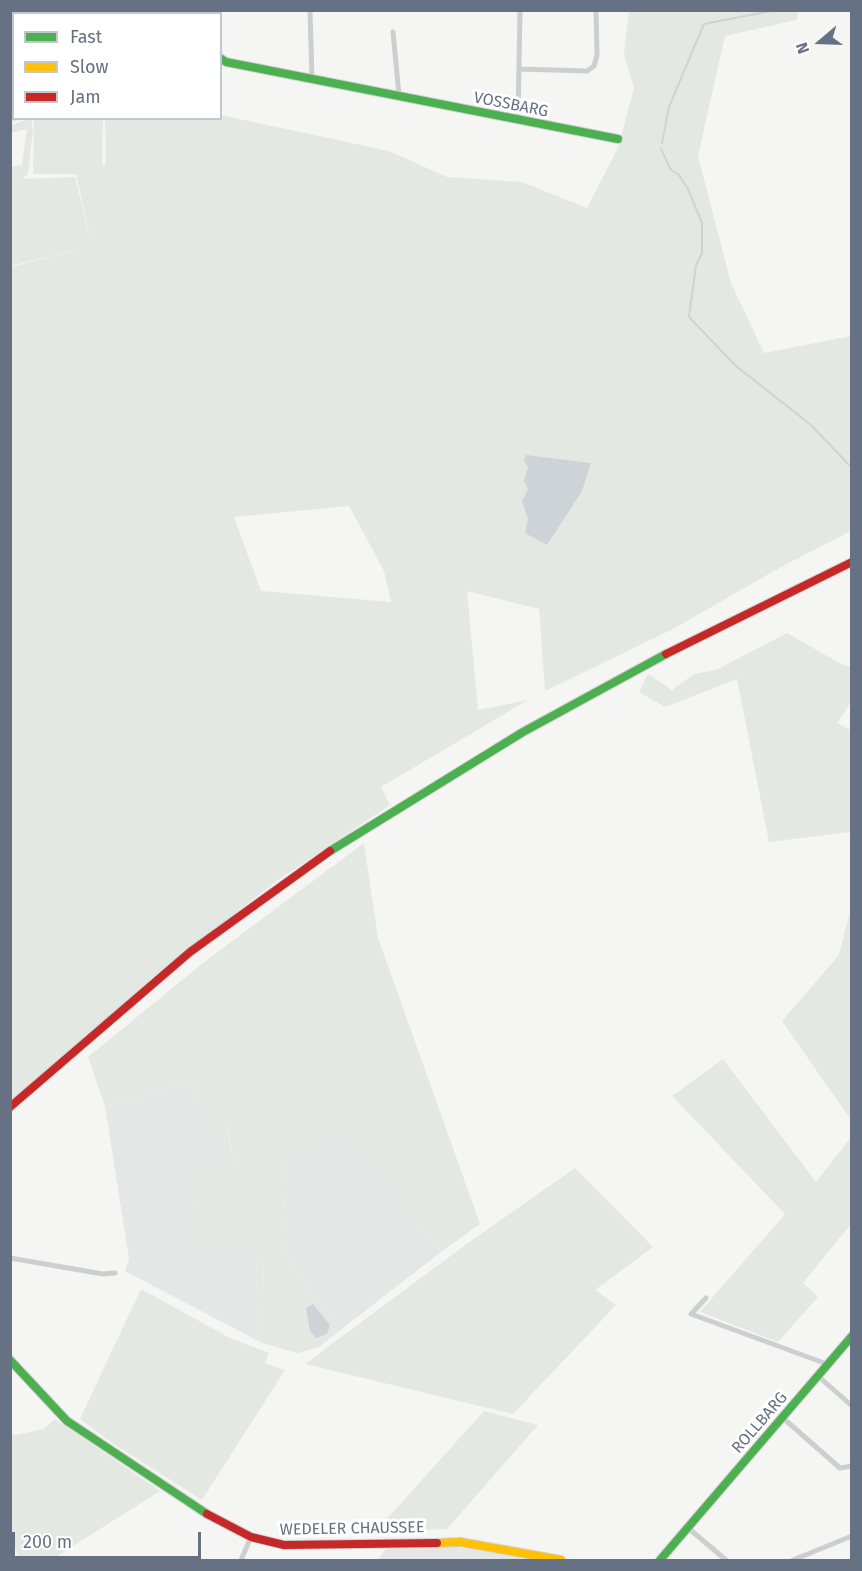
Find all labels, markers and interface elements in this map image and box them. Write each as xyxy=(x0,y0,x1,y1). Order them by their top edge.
legend xyxy=(12,12,222,120)
north arrow xyxy=(790,12,850,72)
text: Fast xyxy=(70,26,102,48)
text: N xyxy=(792,40,813,56)
text: Slow xyxy=(70,56,108,78)
text: Jam xyxy=(70,86,101,108)
street label: VOSSBARG xyxy=(472,88,550,122)
street label: ROLLBARG xyxy=(728,1388,792,1458)
street label: WEDELER CHAUSSEE xyxy=(279,1518,425,1540)
scale bar xyxy=(15,1520,204,1558)
text: 200 m xyxy=(23,1531,72,1553)

